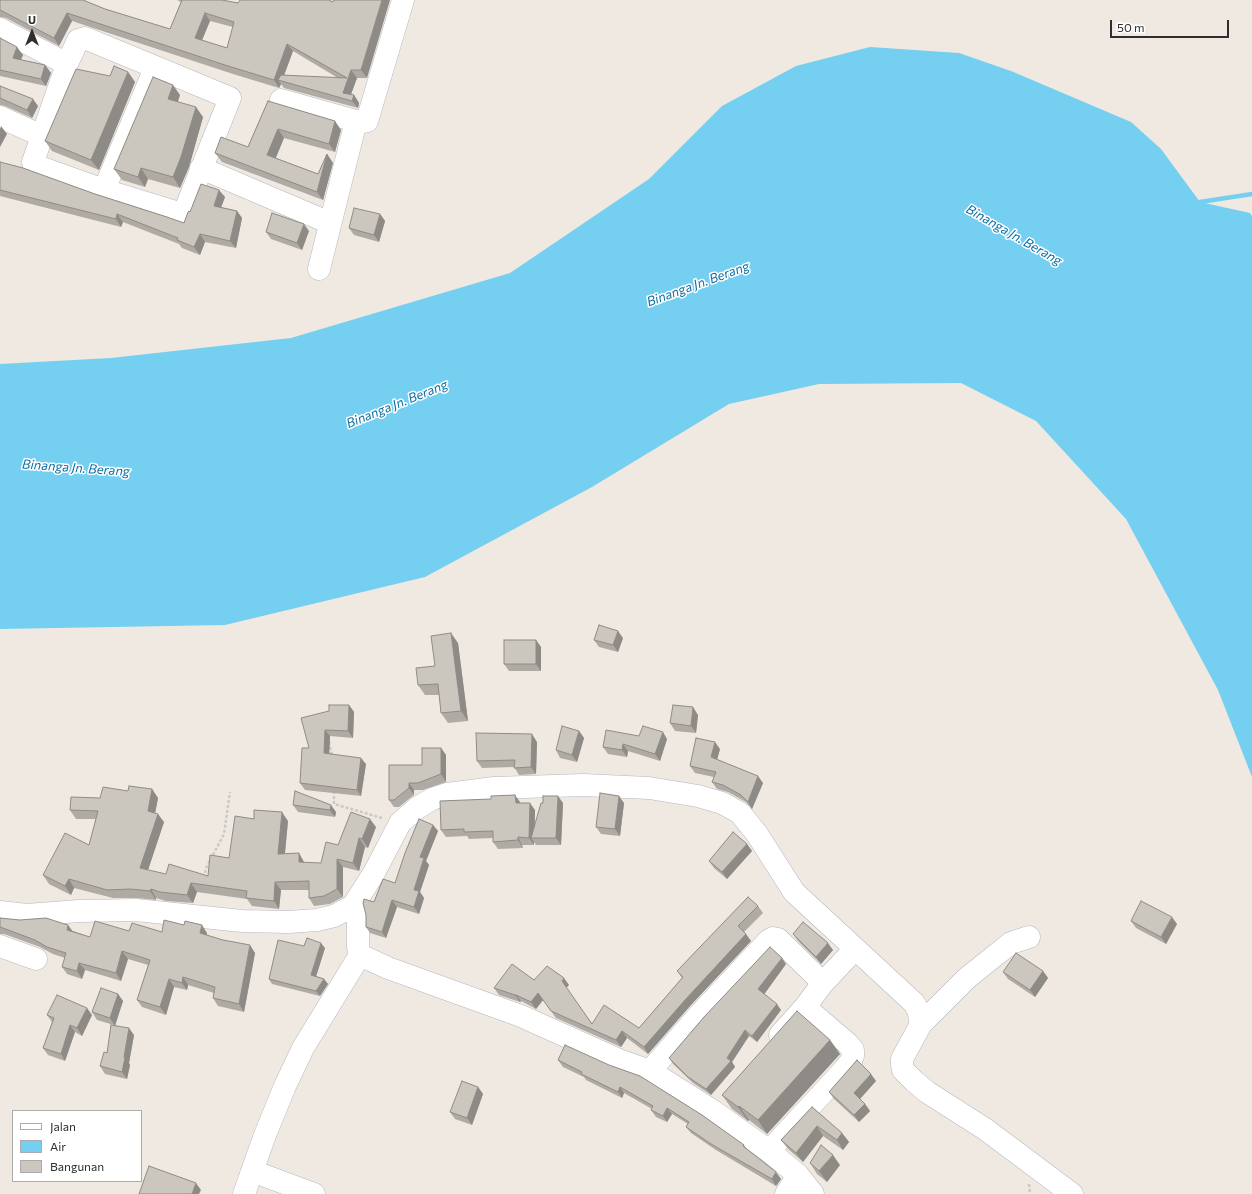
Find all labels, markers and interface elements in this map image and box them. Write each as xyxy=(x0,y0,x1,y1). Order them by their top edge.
north arrow xyxy=(12,12,52,52)
scale bar xyxy=(1112,12,1231,38)
text: U xyxy=(28,13,36,26)
text: 50 m xyxy=(1117,20,1145,34)
water label: Binanga Jn. Berang xyxy=(963,201,1065,269)
water label: Binanga Jn. Berang xyxy=(645,258,751,310)
water label: Binanga Jn. Berang xyxy=(344,377,450,431)
water label: Binanga Jn. Berang xyxy=(22,456,130,480)
legend xyxy=(12,1110,142,1182)
text: Jalan xyxy=(50,1119,76,1133)
text: Air xyxy=(50,1139,66,1153)
text: Bangunan xyxy=(50,1159,104,1173)

